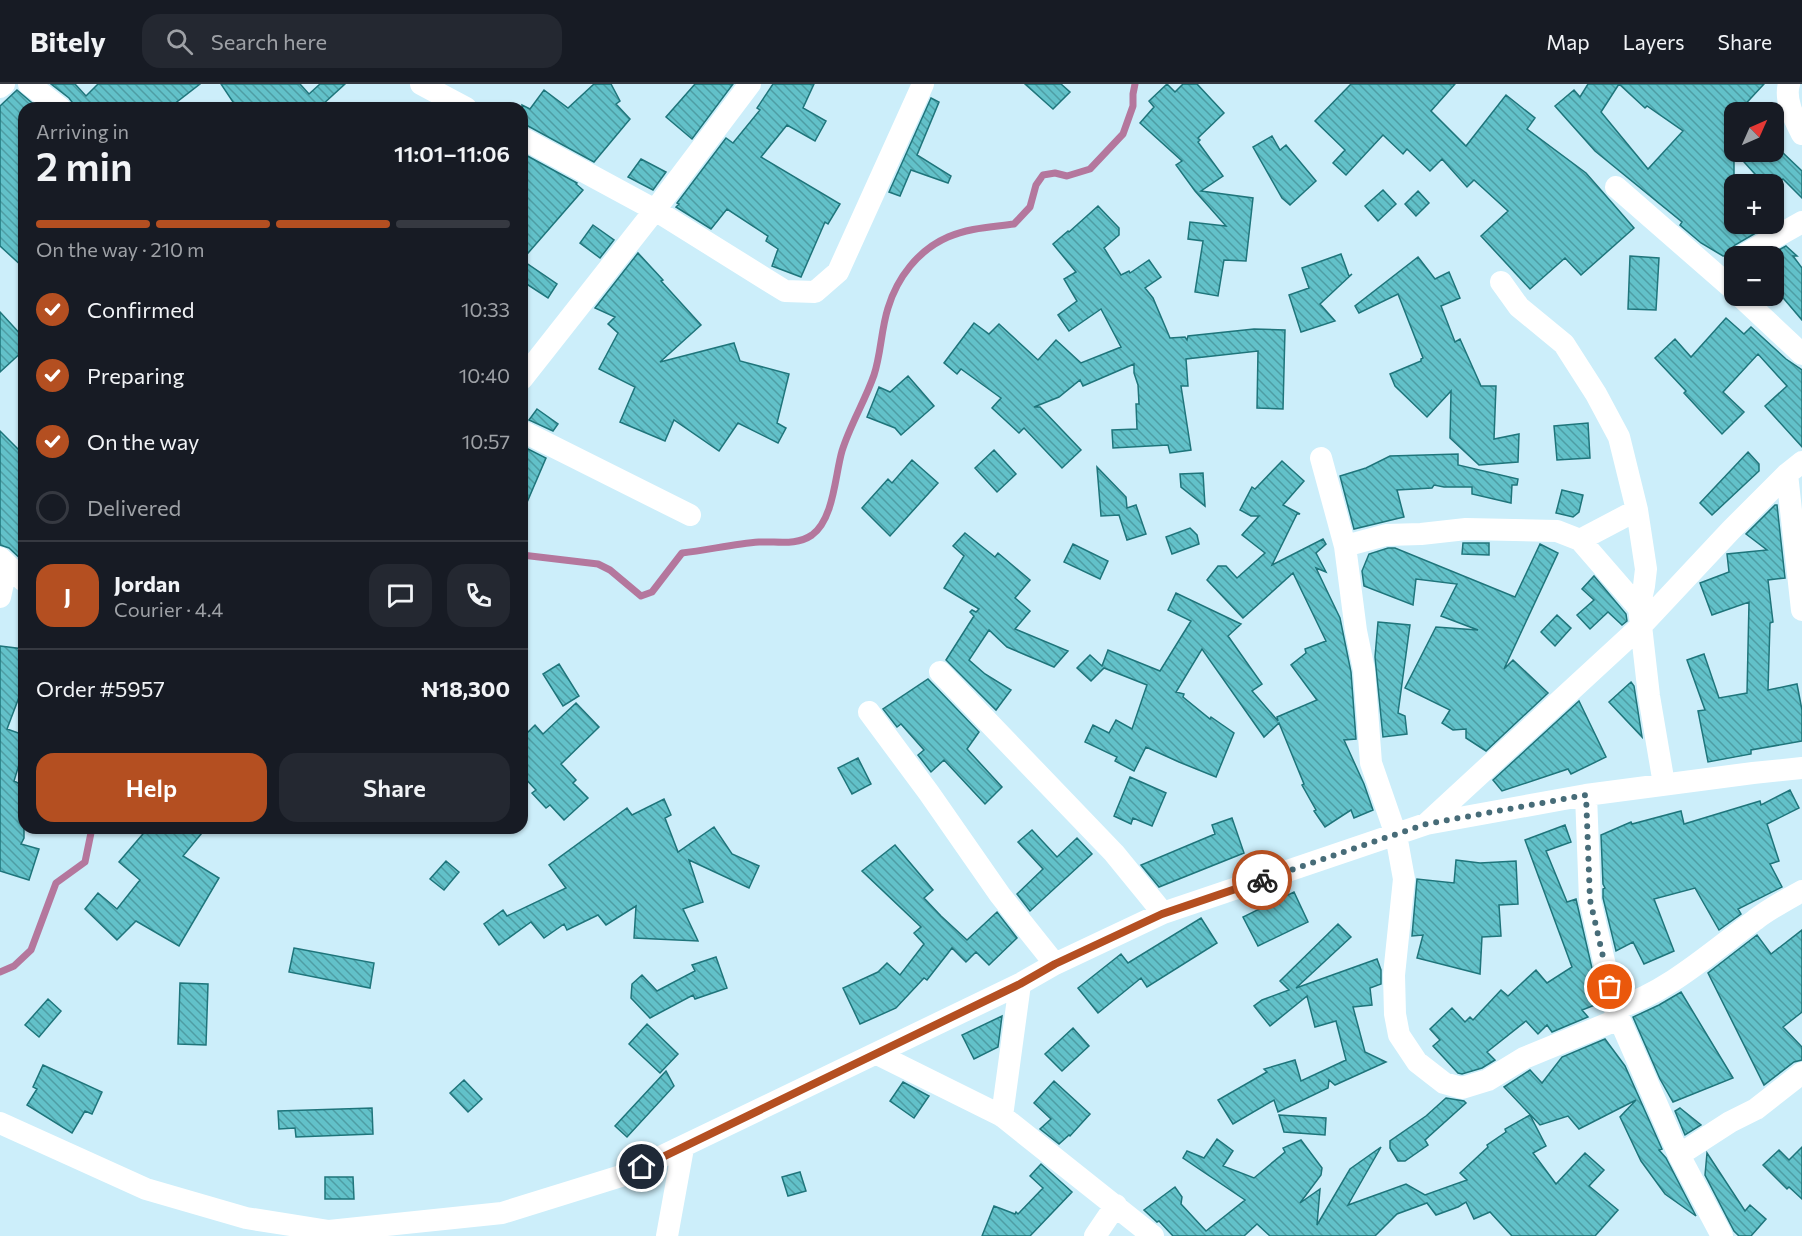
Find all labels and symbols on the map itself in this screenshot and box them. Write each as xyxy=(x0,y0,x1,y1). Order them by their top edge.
north arrow xyxy=(1724,102,1784,162)
courier xyxy=(1232,850,1292,910)
pin xyxy=(1584,961,1635,1012)
pin xyxy=(616,1141,667,1192)

